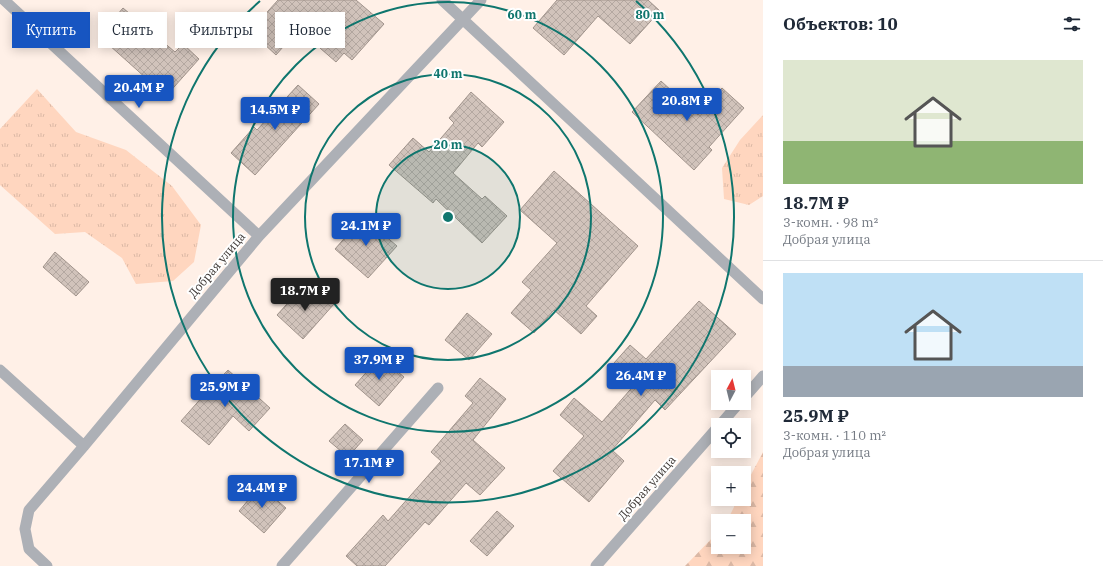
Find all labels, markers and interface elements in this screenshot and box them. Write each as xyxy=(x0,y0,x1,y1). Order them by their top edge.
text: 60 m xyxy=(508,7,537,22)
text: 80 m xyxy=(636,7,665,22)
chip: Купить xyxy=(12,12,90,48)
chip: Снять xyxy=(98,12,167,48)
chip: Фильтры xyxy=(175,12,267,48)
chip: Новое xyxy=(275,12,345,48)
text: Объектов: 10 xyxy=(783,13,898,35)
icon: filters xyxy=(1061,13,1083,35)
text: 40 m xyxy=(434,66,463,81)
pin: 20.4M ₽ xyxy=(102,75,176,109)
text: 20.4M ₽ xyxy=(114,79,164,96)
icon: home xyxy=(897,86,969,158)
pin: 20.8M ₽ xyxy=(650,88,724,122)
text: 20.8M ₽ xyxy=(662,92,712,109)
pin: 14.5M ₽ xyxy=(238,97,312,131)
text: 14.5M ₽ xyxy=(250,101,300,118)
text: 20 m xyxy=(434,137,463,152)
text: 18.7M ₽ xyxy=(783,192,849,214)
centre of rings xyxy=(441,210,455,224)
pin: 24.1M ₽ xyxy=(329,213,403,247)
text: 3-комн. · 98 m² xyxy=(783,214,878,231)
text: 24.1M ₽ xyxy=(341,217,391,234)
street label: Добрая улица xyxy=(185,229,249,300)
text: Добрая улица xyxy=(783,231,871,248)
pin: 18.7M ₽ xyxy=(268,278,342,312)
text: 18.7M ₽ xyxy=(280,282,330,299)
icon: home xyxy=(897,299,969,371)
pin: 37.9M ₽ xyxy=(342,347,416,381)
text: 37.9M ₽ xyxy=(354,351,404,368)
pin: 26.4M ₽ xyxy=(604,363,678,397)
text: 26.4M ₽ xyxy=(616,367,666,384)
north arrow xyxy=(711,370,751,410)
map controls xyxy=(711,370,751,554)
pin: 25.9M ₽ xyxy=(188,374,262,408)
text: 25.9M ₽ xyxy=(200,378,250,395)
text: 25.9M ₽ xyxy=(783,405,849,427)
button: locate xyxy=(711,418,751,458)
text: 3-комн. · 110 m² xyxy=(783,427,886,444)
text: Добрая улица xyxy=(783,444,871,461)
pin: 17.1M ₽ xyxy=(332,450,406,484)
street label: Добрая улица xyxy=(614,452,679,523)
text: 17.1M ₽ xyxy=(344,454,394,471)
button: + xyxy=(711,466,751,506)
pin: 24.4M ₽ xyxy=(225,475,299,509)
text: 24.4M ₽ xyxy=(237,479,287,496)
button: − xyxy=(711,514,751,554)

